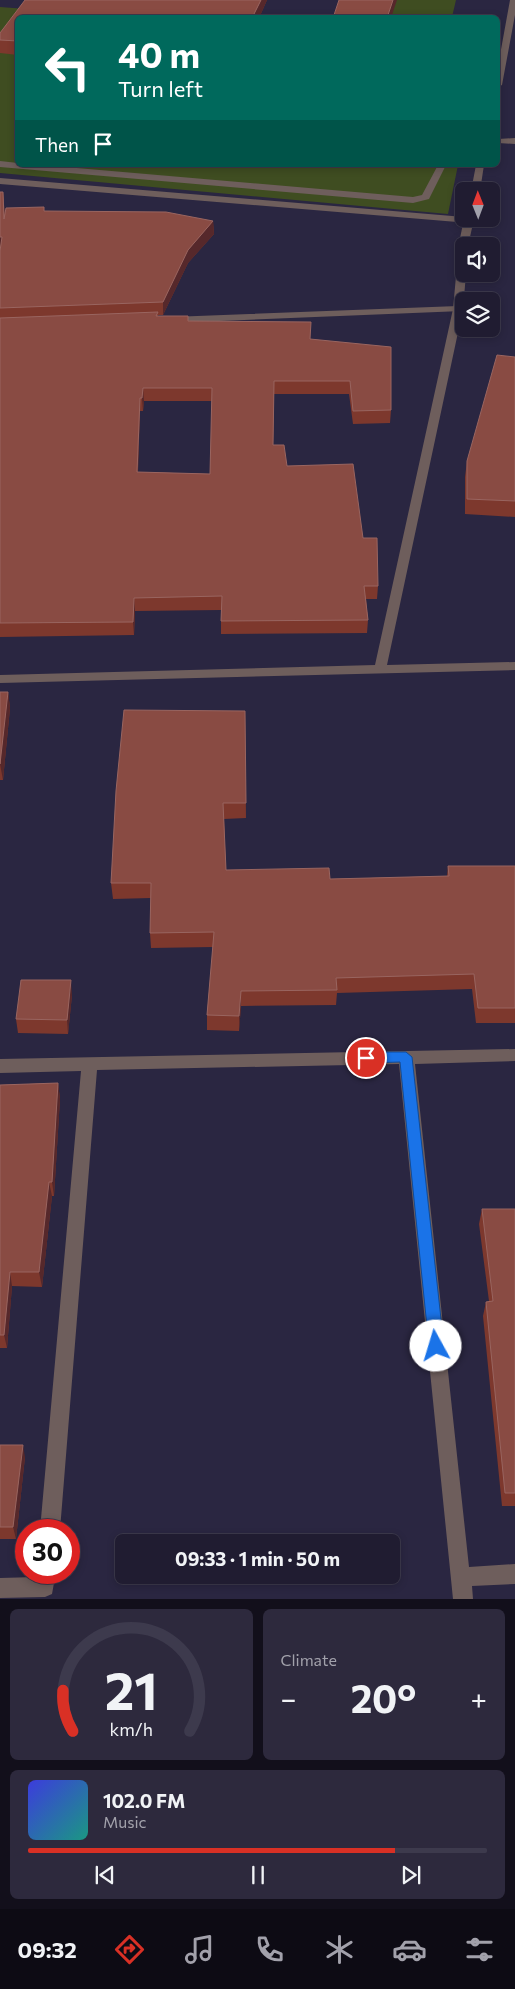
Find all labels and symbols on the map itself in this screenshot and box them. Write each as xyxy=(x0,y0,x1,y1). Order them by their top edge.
north arrow xyxy=(455,182,500,228)
pin xyxy=(345,1037,387,1079)
position arrow xyxy=(409,1319,461,1371)
speed limit sign: 30 xyxy=(15,1519,80,1584)

